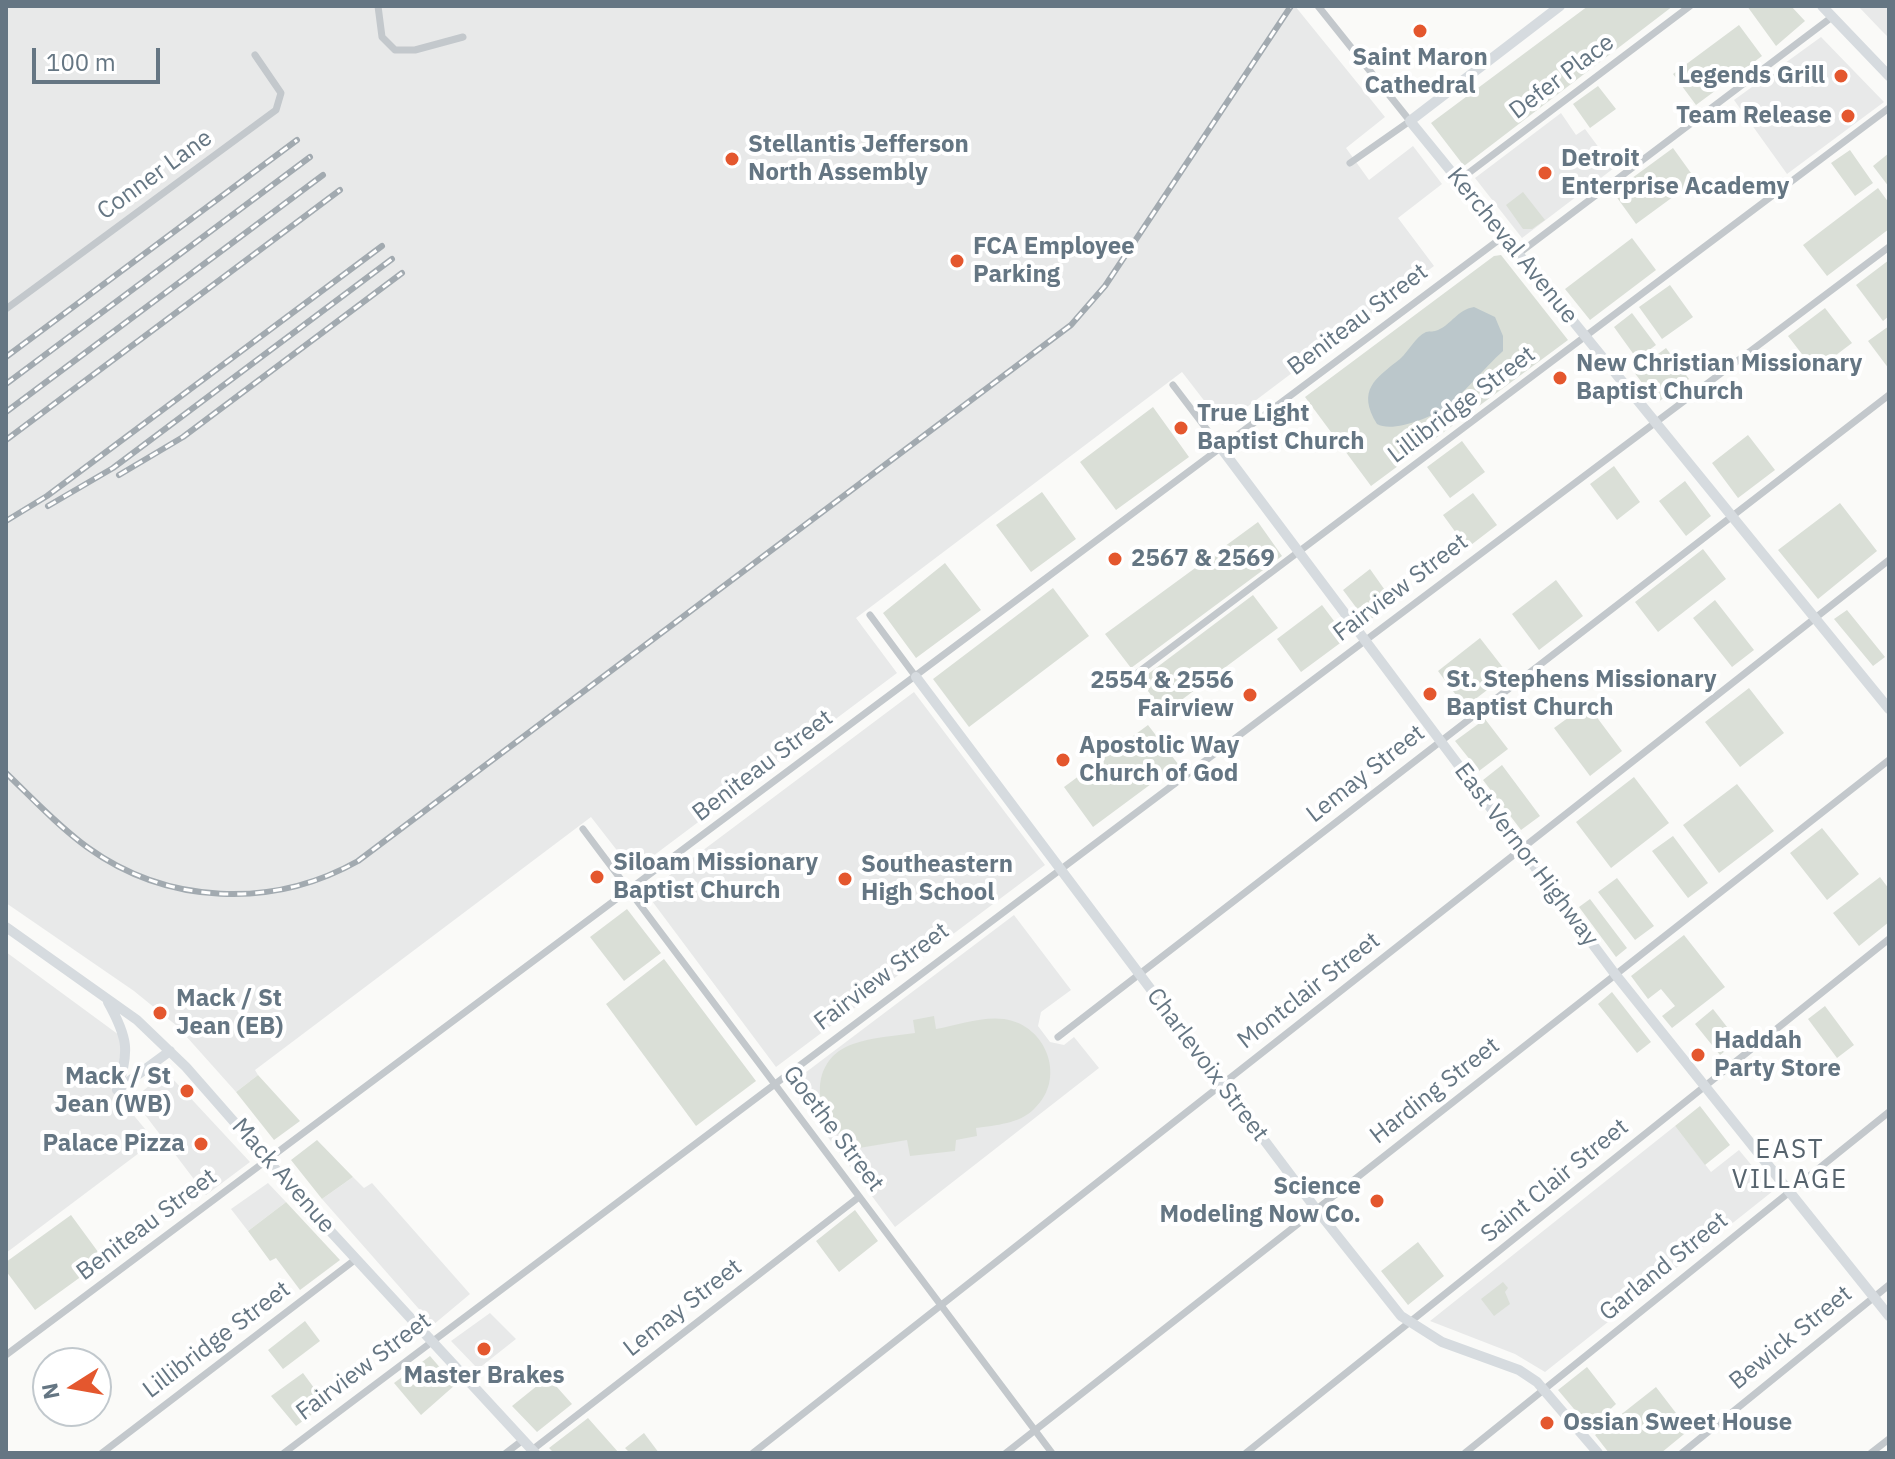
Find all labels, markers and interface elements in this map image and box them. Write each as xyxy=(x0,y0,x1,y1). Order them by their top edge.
marker: Saint Maron Cathedral xyxy=(1411,22,1429,40)
street label: Defer Place xyxy=(1504,28,1620,126)
scale bar xyxy=(36,32,164,82)
place label: Saint Maron Cathedral xyxy=(1352,44,1488,100)
text: 100 m xyxy=(46,46,116,78)
place label: Legends Grill xyxy=(1678,62,1825,90)
marker: Legends Grill xyxy=(1832,67,1850,85)
place label: Team Release xyxy=(1676,102,1832,130)
marker: Team Release xyxy=(1839,107,1857,125)
street label: Conner Lane xyxy=(92,124,218,226)
place label: Stellantis Jefferson North Assembly xyxy=(748,131,969,187)
place label: Detroit Enterprise Academy xyxy=(1561,145,1789,201)
marker: Stellantis Jefferson North Assembly xyxy=(723,150,741,168)
street label: Kercheval Avenue xyxy=(1440,162,1584,330)
marker: Detroit Enterprise Academy xyxy=(1536,164,1554,182)
place label: FCA Employee Parking xyxy=(973,233,1135,289)
marker: FCA Employee Parking xyxy=(948,252,966,270)
street label: Beniteau Street xyxy=(1282,258,1434,382)
street label: Lillibridge Street xyxy=(1383,340,1541,470)
place label: New Christian Missionary Baptist Church xyxy=(1576,350,1862,406)
marker: New Christian Missionary Baptist Church xyxy=(1551,369,1569,387)
place label: True Light Baptist Church xyxy=(1197,400,1364,456)
marker: True Light Baptist Church xyxy=(1172,419,1190,437)
street label: Fairview Street xyxy=(1328,528,1474,648)
place label: 2567 & 2569 xyxy=(1131,545,1275,573)
marker: 2567 & 2569 xyxy=(1106,550,1124,568)
place label: St. Stephens Missionary Baptist Church xyxy=(1446,666,1717,722)
place label: 2554 & 2556 Fairview xyxy=(1090,667,1234,723)
marker: St. Stephens Missionary Baptist Church xyxy=(1421,685,1439,703)
marker: 2554 & 2556 Fairview xyxy=(1241,686,1259,704)
street label: Beniteau Street xyxy=(687,704,839,828)
street label: Lemay Street xyxy=(1301,719,1431,829)
place label: Apostolic Way Church of God xyxy=(1079,732,1239,788)
marker: Apostolic Way Church of God xyxy=(1054,751,1072,769)
street label: East Vernor Highway xyxy=(1448,758,1604,952)
place label: Siloam Missionary Baptist Church xyxy=(613,849,818,905)
place label: Southeastern High School xyxy=(861,851,1013,907)
marker: Siloam Missionary Baptist Church xyxy=(588,868,606,886)
marker: Southeastern High School xyxy=(836,870,854,888)
street label: Fairview Street xyxy=(809,917,955,1037)
street label: Montclair Street xyxy=(1232,927,1386,1055)
street label: Charlevoix Street xyxy=(1140,983,1274,1147)
place label: Mack / St Jean (EB) xyxy=(176,985,283,1041)
marker: Mack / St Jean (EB) xyxy=(151,1004,169,1022)
place label: Haddah Party Store xyxy=(1714,1027,1841,1083)
street label: Harding Street xyxy=(1365,1032,1505,1150)
marker: Haddah Party Store xyxy=(1689,1046,1707,1064)
street label: Goethe Street xyxy=(776,1060,890,1198)
place label: Mack / St Jean (WB) xyxy=(54,1063,171,1119)
marker: Mack / St Jean (WB) xyxy=(178,1082,196,1100)
street label: Mack Avenue xyxy=(225,1113,341,1239)
street label: Saint Clair Street xyxy=(1476,1113,1634,1249)
place label: Palace Pizza xyxy=(42,1130,185,1158)
district label: EAST VILLAGE xyxy=(1732,1134,1848,1196)
marker: Palace Pizza xyxy=(192,1135,210,1153)
street label: Beniteau Street xyxy=(71,1163,223,1287)
place label: Science Modeling Now Co. xyxy=(1160,1173,1361,1229)
marker: Science Modeling Now Co. xyxy=(1368,1192,1386,1210)
street label: Garland Street xyxy=(1594,1207,1734,1327)
street label: Lemay Street xyxy=(618,1253,748,1363)
street label: Lillibridge Street xyxy=(138,1275,296,1405)
street label: Bewick Street xyxy=(1724,1280,1858,1396)
street label: Fairview Street xyxy=(291,1307,437,1427)
marker: Master Brakes xyxy=(475,1340,493,1358)
north arrow xyxy=(32,1347,112,1427)
place label: Master Brakes xyxy=(404,1362,564,1390)
text: N xyxy=(34,1381,66,1402)
place label: Ossian Sweet House xyxy=(1563,1409,1792,1437)
marker: Ossian Sweet House xyxy=(1538,1414,1556,1432)

